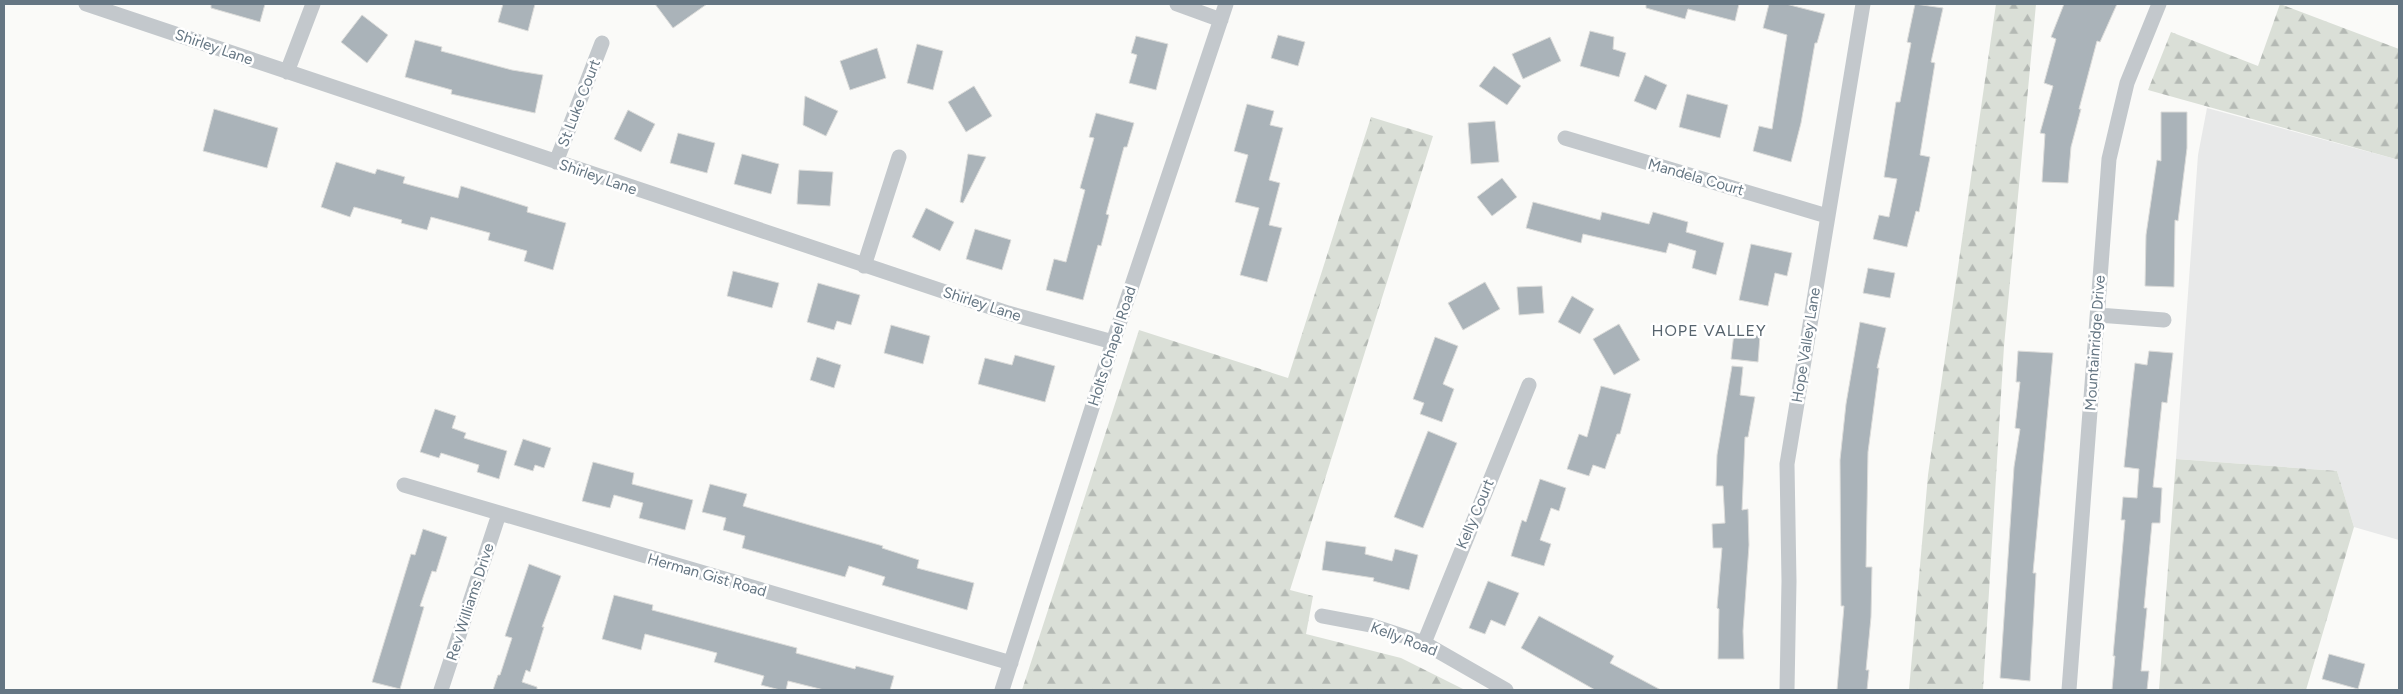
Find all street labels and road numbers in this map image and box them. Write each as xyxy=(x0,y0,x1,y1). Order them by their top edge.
street label: Shirley Lane xyxy=(173,25,255,69)
street label: St Luke Court xyxy=(554,56,604,149)
street label: Shirley Lane xyxy=(557,155,639,199)
street label: Mandela Court xyxy=(1646,155,1746,199)
street label: Mountainridge Drive xyxy=(2081,275,2109,411)
street label: Shirley Lane xyxy=(941,283,1023,325)
street label: Holts Chapel Road xyxy=(1084,284,1140,408)
street label: Hope Valley Lane xyxy=(1788,286,1824,404)
street label: Kelly Court xyxy=(1452,476,1498,552)
street label: Rev Williams Drive xyxy=(442,541,498,663)
street label: Herman Gist Road xyxy=(645,549,769,601)
street label: Kelly Road xyxy=(1368,618,1440,660)

